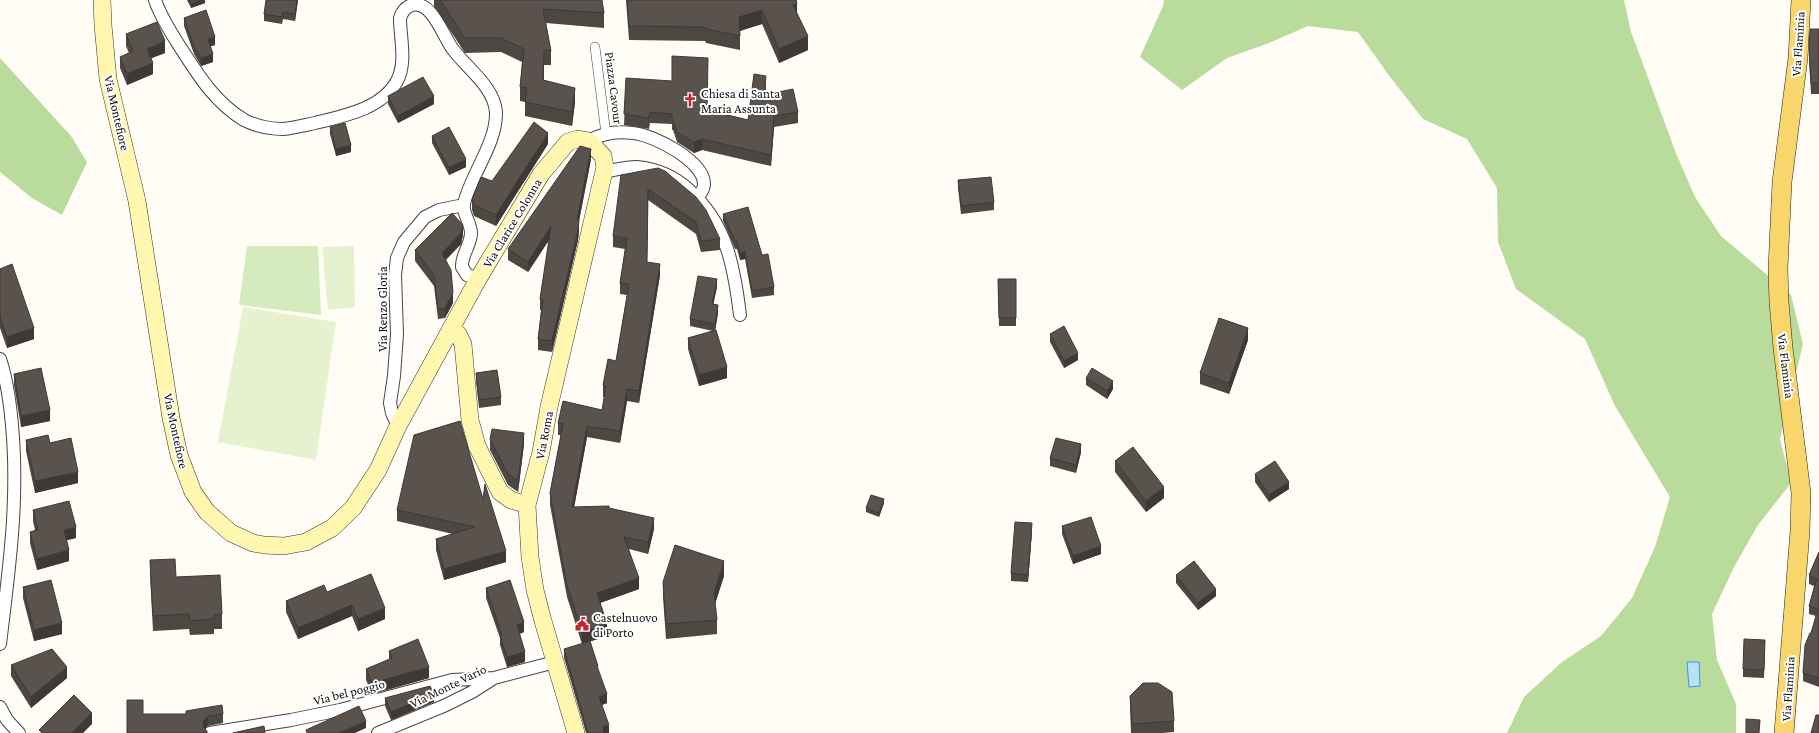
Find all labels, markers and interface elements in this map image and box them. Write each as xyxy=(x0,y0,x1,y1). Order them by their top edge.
street label: Via Flaminia xyxy=(1788,11,1808,77)
street label: Piazza Cavour xyxy=(602,51,626,125)
street label: Via Montefiore xyxy=(101,74,133,152)
place label: Chiesa di Santa Maria Assunta xyxy=(701,86,780,116)
church icon: Chiesa di Santa Maria Assunta xyxy=(682,92,698,108)
street label: Via Clarice Colonna xyxy=(479,176,545,270)
street label: Via Renzo Gloria xyxy=(375,266,390,352)
street label: Via Flaminia xyxy=(1775,333,1797,399)
street label: Via Montefiore xyxy=(161,392,191,470)
street label: Via Roma xyxy=(532,410,556,460)
place label: Castelnuovo di Porto xyxy=(593,610,658,640)
public building icon: Castelnuovo di Porto xyxy=(574,616,590,632)
street label: Via Flaminia xyxy=(1778,656,1798,722)
street label: Via Monte Vario xyxy=(407,661,489,711)
street label: Via bel poggio xyxy=(312,676,386,708)

